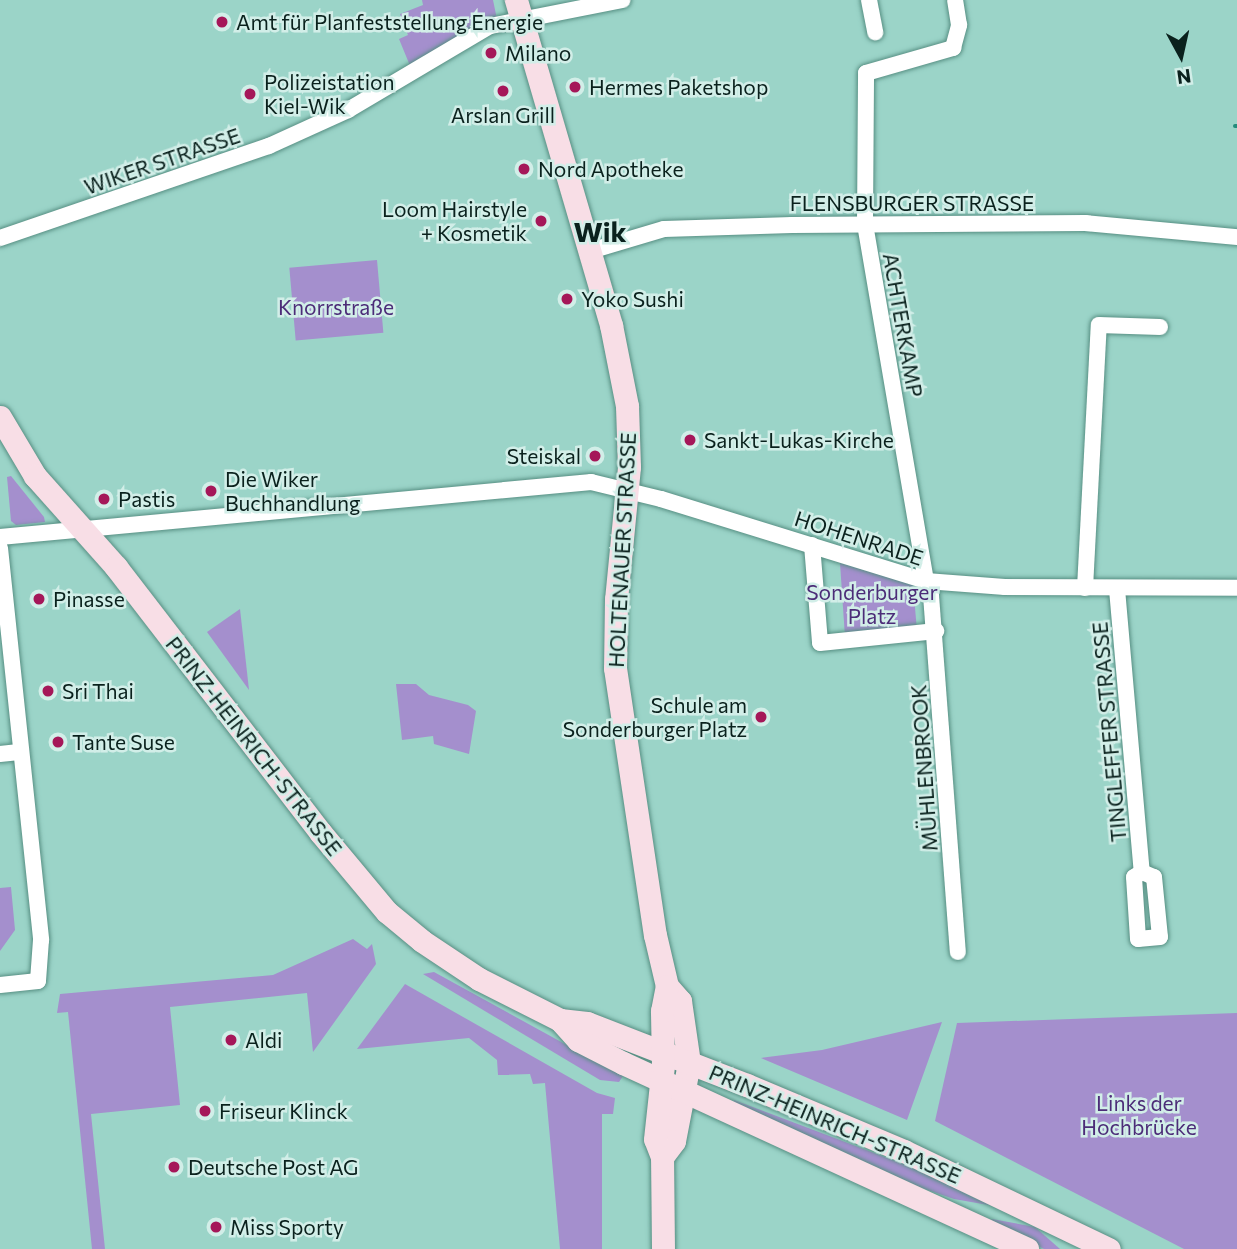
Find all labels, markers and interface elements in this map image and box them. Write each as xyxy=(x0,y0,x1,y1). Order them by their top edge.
place label: Amt für Planfeststellung Energie xyxy=(236,9,543,35)
marker: Amt für Planfeststellung Energie xyxy=(214,14,230,30)
north arrow xyxy=(1146,21,1216,91)
place label: Milano xyxy=(505,40,571,66)
marker: Milano xyxy=(483,45,499,61)
text: N xyxy=(1175,65,1193,90)
place label: Polizeistation Kiel-Wik xyxy=(264,69,395,119)
place label: Hermes Paketshop xyxy=(589,74,768,100)
marker: Hermes Paketshop xyxy=(567,79,583,95)
marker: Arslan Grill xyxy=(495,83,511,99)
marker: Polizeistation Kiel-Wik xyxy=(242,86,258,102)
place label: Arslan Grill xyxy=(451,102,555,128)
street label: WIKER STRASSE xyxy=(81,123,243,199)
place label: Nord Apotheke xyxy=(538,156,684,182)
marker: Nord Apotheke xyxy=(516,161,532,177)
street label: FLENSBURGER STRASSE xyxy=(790,190,1034,216)
place label: Loom Hairstyle + Kosmetik xyxy=(382,196,527,246)
marker: Loom Hairstyle + Kosmetik xyxy=(533,213,549,229)
district label: Wik xyxy=(573,214,627,248)
street label: ACHTERKAMP xyxy=(878,251,928,399)
place label: Yoko Sushi xyxy=(581,286,684,312)
marker: Yoko Sushi xyxy=(559,291,575,307)
park label: Knorrstraße xyxy=(278,294,394,320)
place label: Sankt-Lukas-Kirche xyxy=(704,427,894,453)
street label: HOLTENAUER STRASSE xyxy=(603,432,641,668)
marker: Sankt-Lukas-Kirche xyxy=(682,432,698,448)
place label: Steiskal xyxy=(507,443,581,469)
marker: Steiskal xyxy=(587,448,603,464)
place label: Die Wiker Buchhandlung xyxy=(225,466,360,516)
marker: Die Wiker Buchhandlung xyxy=(203,483,219,499)
place label: Pastis xyxy=(118,486,175,512)
marker: Pastis xyxy=(96,491,112,507)
street label: HOHENRADE xyxy=(792,505,926,571)
park label: Sonderburger Platz xyxy=(806,579,938,629)
place label: Pinasse xyxy=(53,586,125,612)
marker: Pinasse xyxy=(31,591,47,607)
street label: TINGLEFFER STRASSE xyxy=(1087,621,1131,843)
street label: PRINZ-HEINRICH-STRASSE xyxy=(161,632,347,860)
place label: Sri Thai xyxy=(62,678,134,704)
marker: Sri Thai xyxy=(40,683,56,699)
street label: MÜHLENBROOK xyxy=(906,684,942,852)
place label: Schule am Sonderburger Platz xyxy=(563,692,747,742)
marker: Schule am Sonderburger Platz xyxy=(753,709,769,725)
place label: Tante Suse xyxy=(72,729,175,755)
marker: Tante Suse xyxy=(50,734,66,750)
place label: Aldi xyxy=(245,1027,282,1053)
marker: Aldi xyxy=(223,1032,239,1048)
street label: PRINZ-HEINRICH-STRASSE xyxy=(705,1059,965,1189)
park label: Links der Hochbrücke xyxy=(1081,1090,1197,1140)
place label: Friseur Klinck xyxy=(219,1098,348,1124)
marker: Friseur Klinck xyxy=(197,1103,213,1119)
place label: Deutsche Post AG xyxy=(188,1154,358,1180)
marker: Deutsche Post AG xyxy=(166,1159,182,1175)
place label: Miss Sporty xyxy=(230,1214,344,1240)
marker: Miss Sporty xyxy=(208,1219,224,1235)

